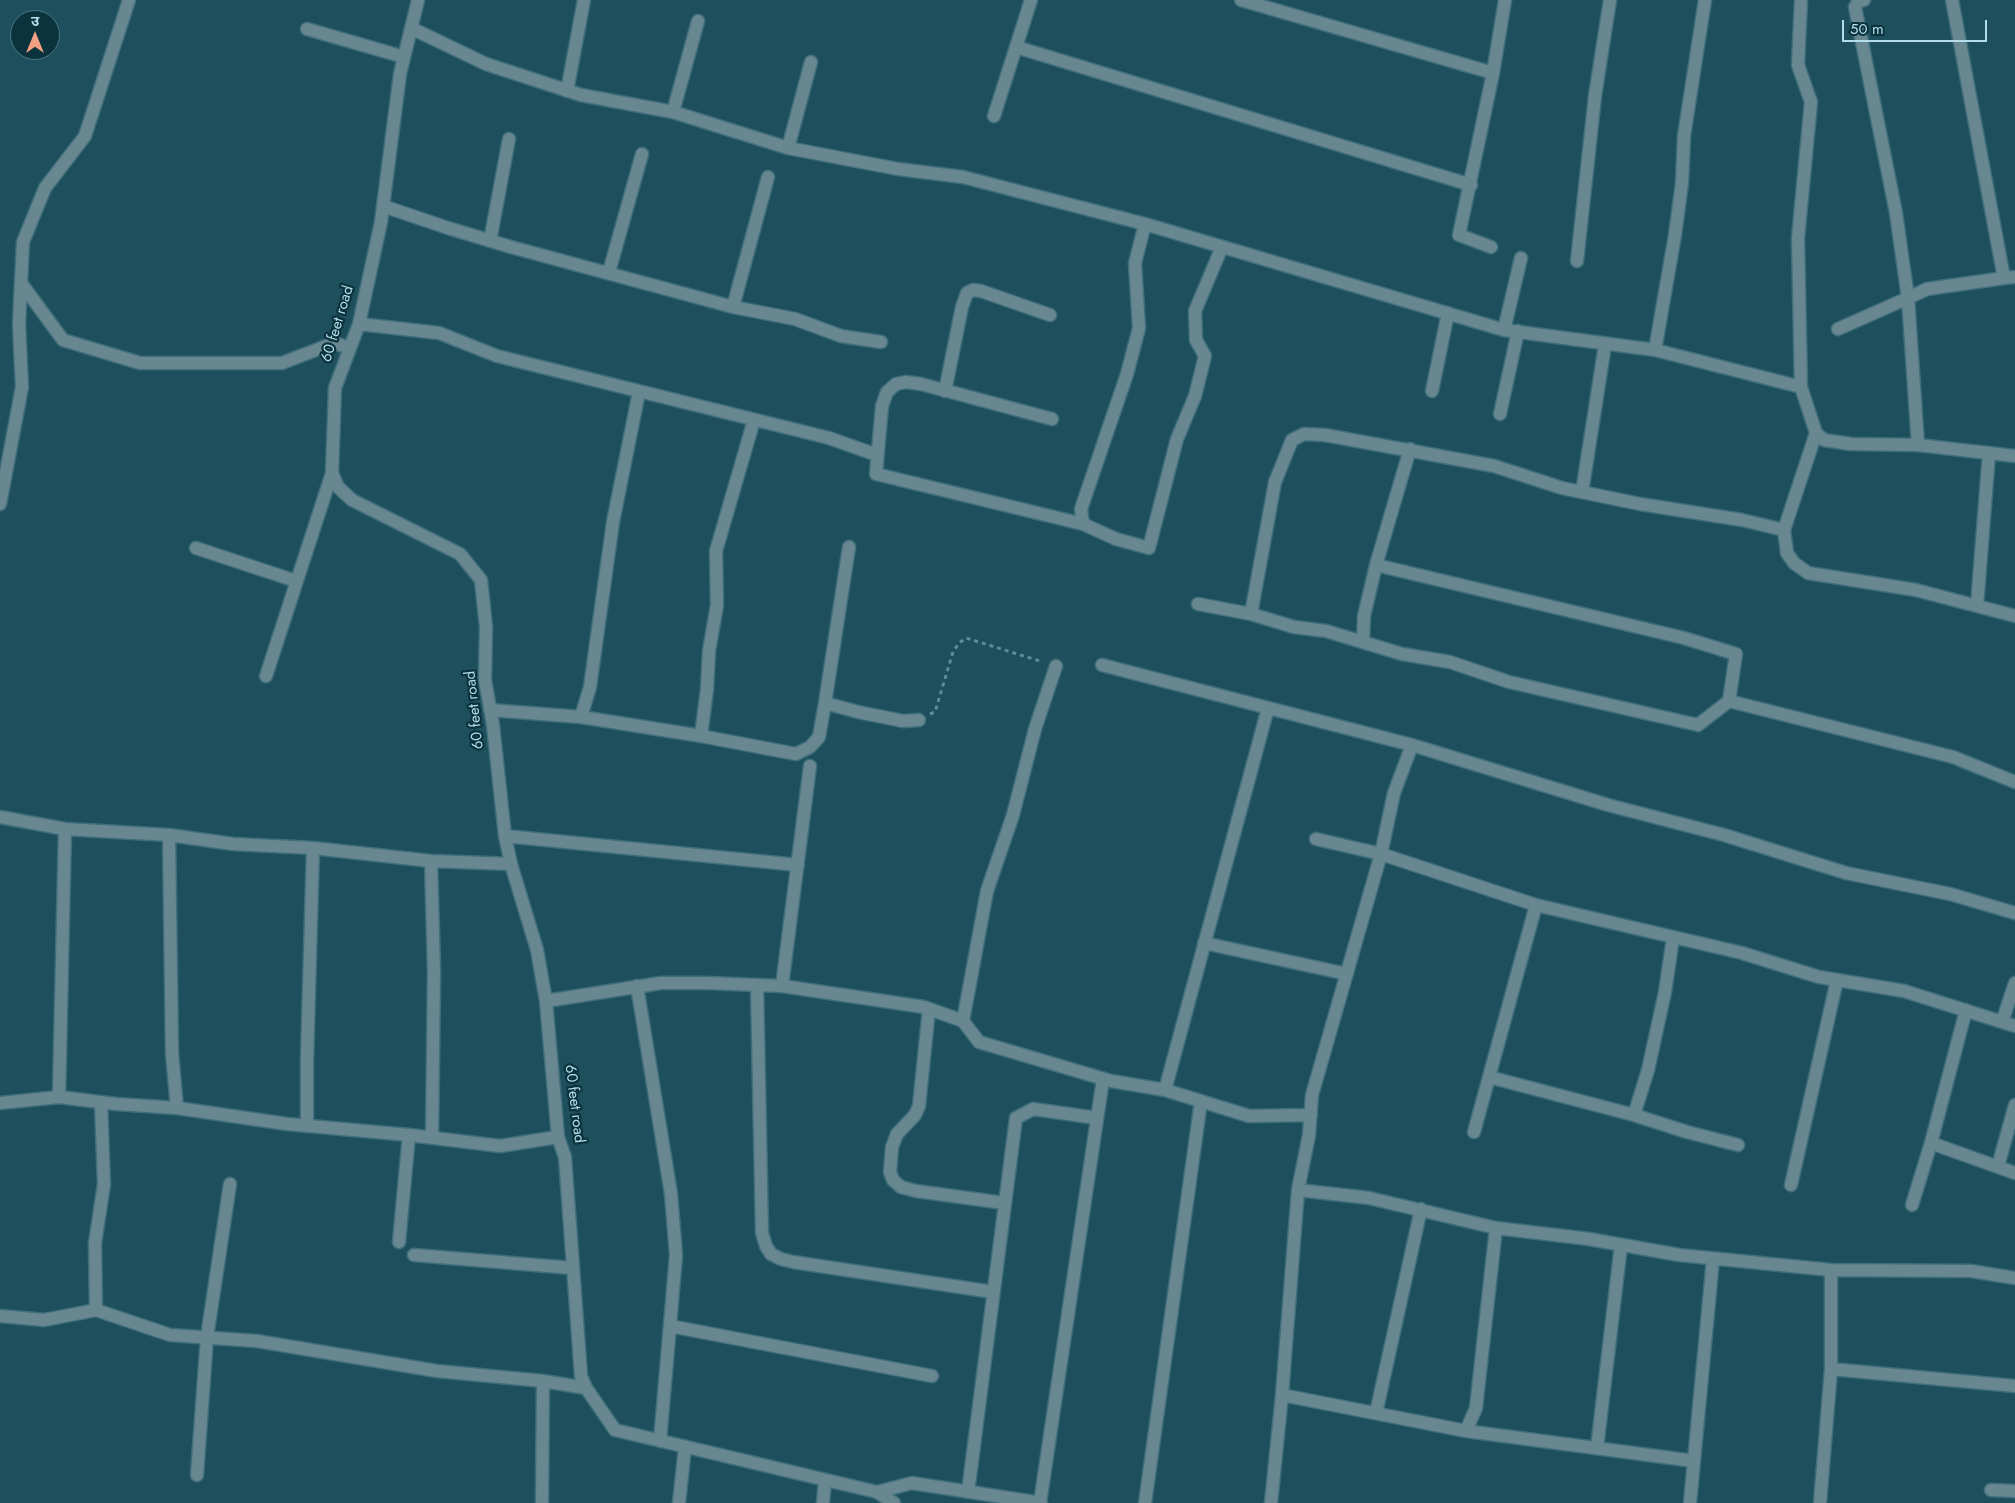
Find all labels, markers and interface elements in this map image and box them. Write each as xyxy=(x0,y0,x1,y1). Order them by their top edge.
north arrow xyxy=(10,10,60,60)
scale bar xyxy=(1845,10,1990,42)
text: उ xyxy=(31,11,39,31)
text: 50 m xyxy=(1850,18,1884,40)
street label: 60 feet road xyxy=(318,284,358,364)
street label: 60 feet road xyxy=(462,670,488,750)
street label: 60 feet road xyxy=(560,1064,588,1144)

